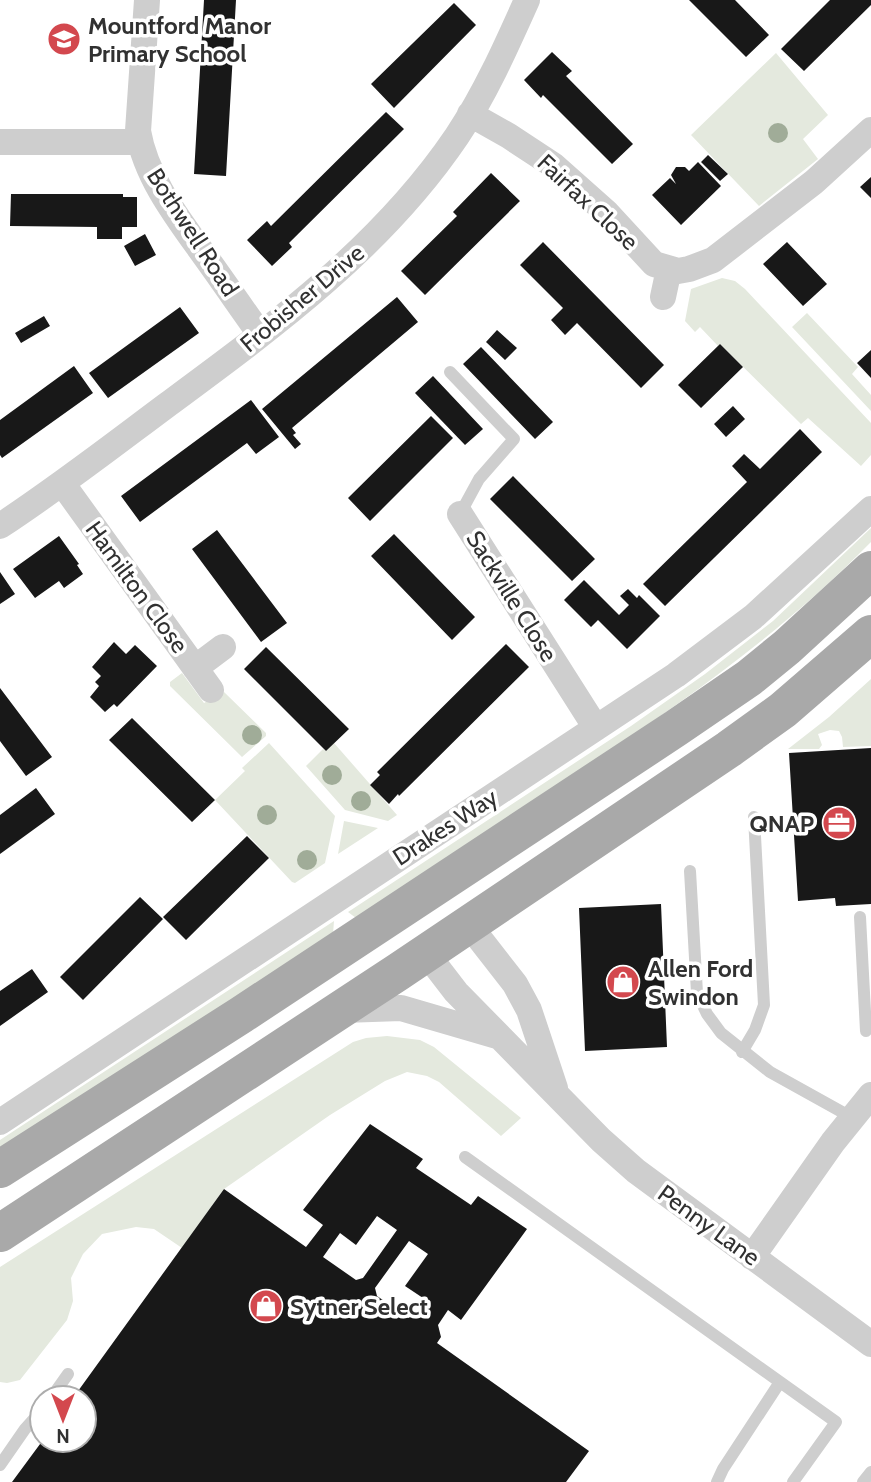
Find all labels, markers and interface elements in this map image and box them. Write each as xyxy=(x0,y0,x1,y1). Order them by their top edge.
place label: Mountford Manor Primary School xyxy=(88,11,271,68)
school or university icon: Mountford Manor Primary School xyxy=(45,20,83,58)
street label: Fairfax Close xyxy=(532,148,644,256)
street label: Bothwell Road xyxy=(141,163,245,301)
street label: Frobisher Drive xyxy=(234,238,370,358)
street label: Hamilton Close xyxy=(80,516,194,658)
street label: Sackville Close xyxy=(460,525,564,667)
street label: Drakes Way xyxy=(387,782,503,872)
office icon: QNAP xyxy=(820,804,858,842)
place label: QNAP xyxy=(749,809,814,838)
place label: Allen Ford Swindon xyxy=(648,954,753,1011)
shop icon: Allen Ford Swindon xyxy=(604,963,642,1001)
street label: Penny Lane xyxy=(652,1178,766,1272)
shop icon: Sytner Select xyxy=(247,1287,285,1325)
place label: Sytner Select xyxy=(290,1292,428,1321)
north arrow xyxy=(28,1384,98,1454)
text: N xyxy=(56,1424,70,1447)

